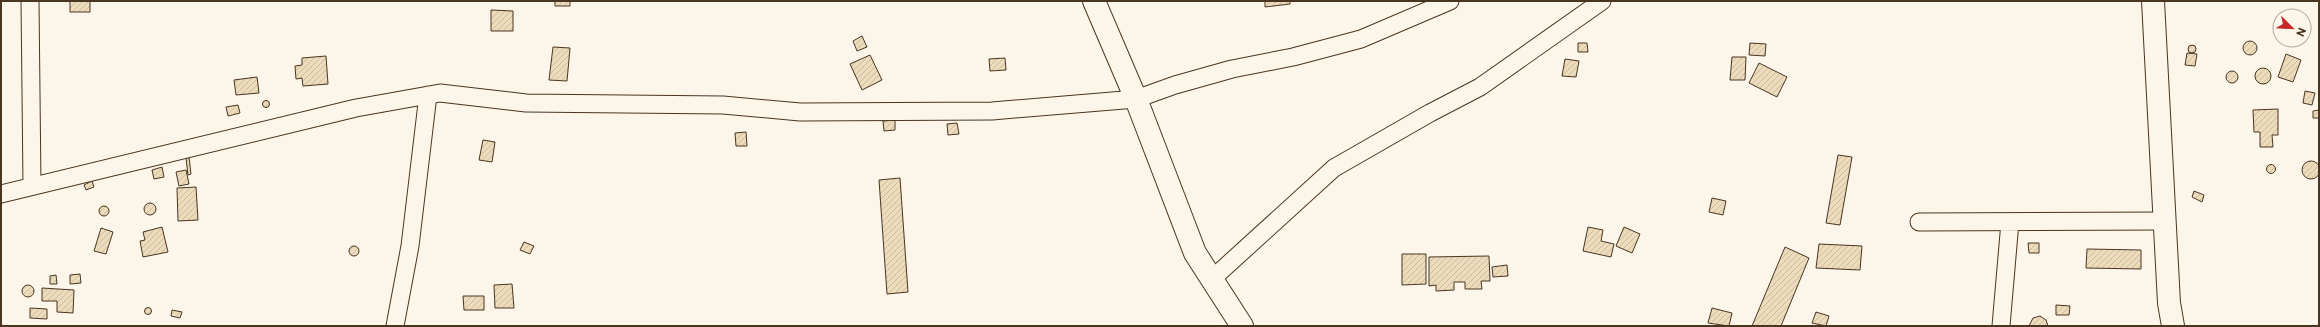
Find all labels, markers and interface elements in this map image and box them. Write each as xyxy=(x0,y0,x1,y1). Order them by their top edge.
north arrow xyxy=(2272,8,2312,48)
text: N xyxy=(2294,26,2309,39)

